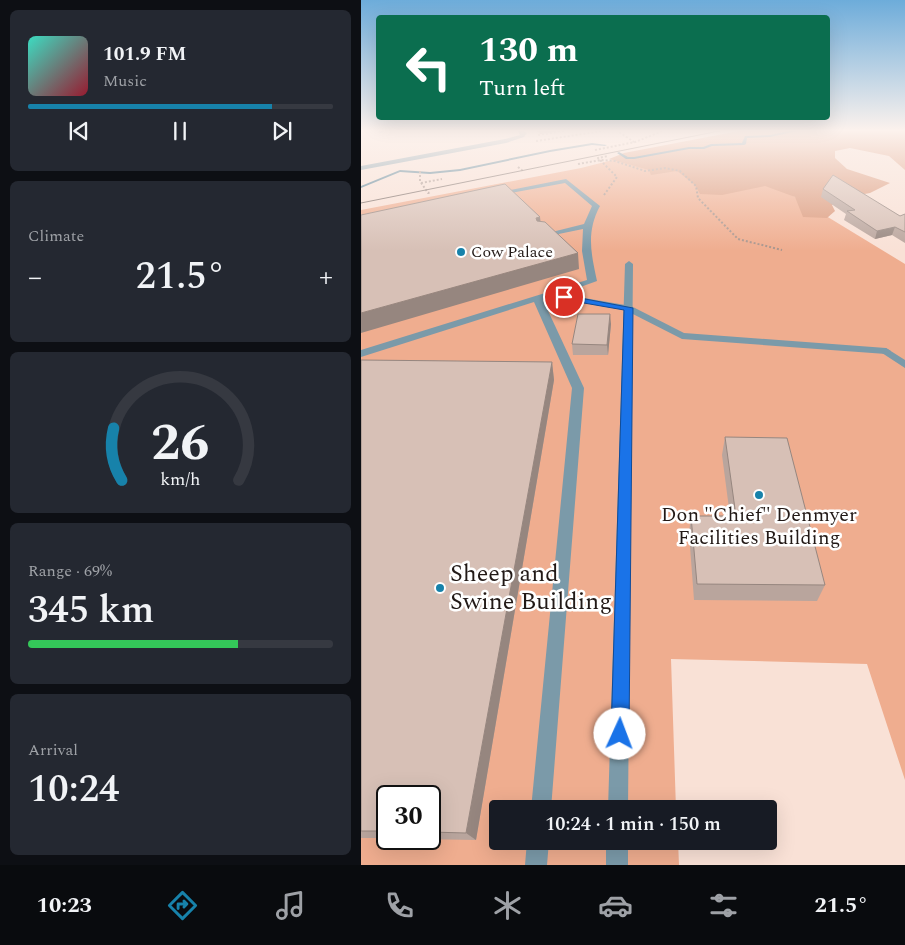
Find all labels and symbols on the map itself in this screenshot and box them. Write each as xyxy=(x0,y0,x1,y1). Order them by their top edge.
place label: Cow Palace xyxy=(471,240,553,264)
marker: Cow Palace xyxy=(455,246,467,258)
pin xyxy=(543,276,585,318)
marker: Don "Chief" Denmyer Facilities Building xyxy=(753,489,765,501)
place label: Don "Chief" Denmyer Facilities Building xyxy=(661,500,857,553)
place label: Sheep and Swine Building xyxy=(450,556,612,620)
marker: Sheep and Swine Building xyxy=(434,582,446,594)
position arrow xyxy=(593,707,645,759)
speed limit sign: 30 xyxy=(376,785,441,850)

